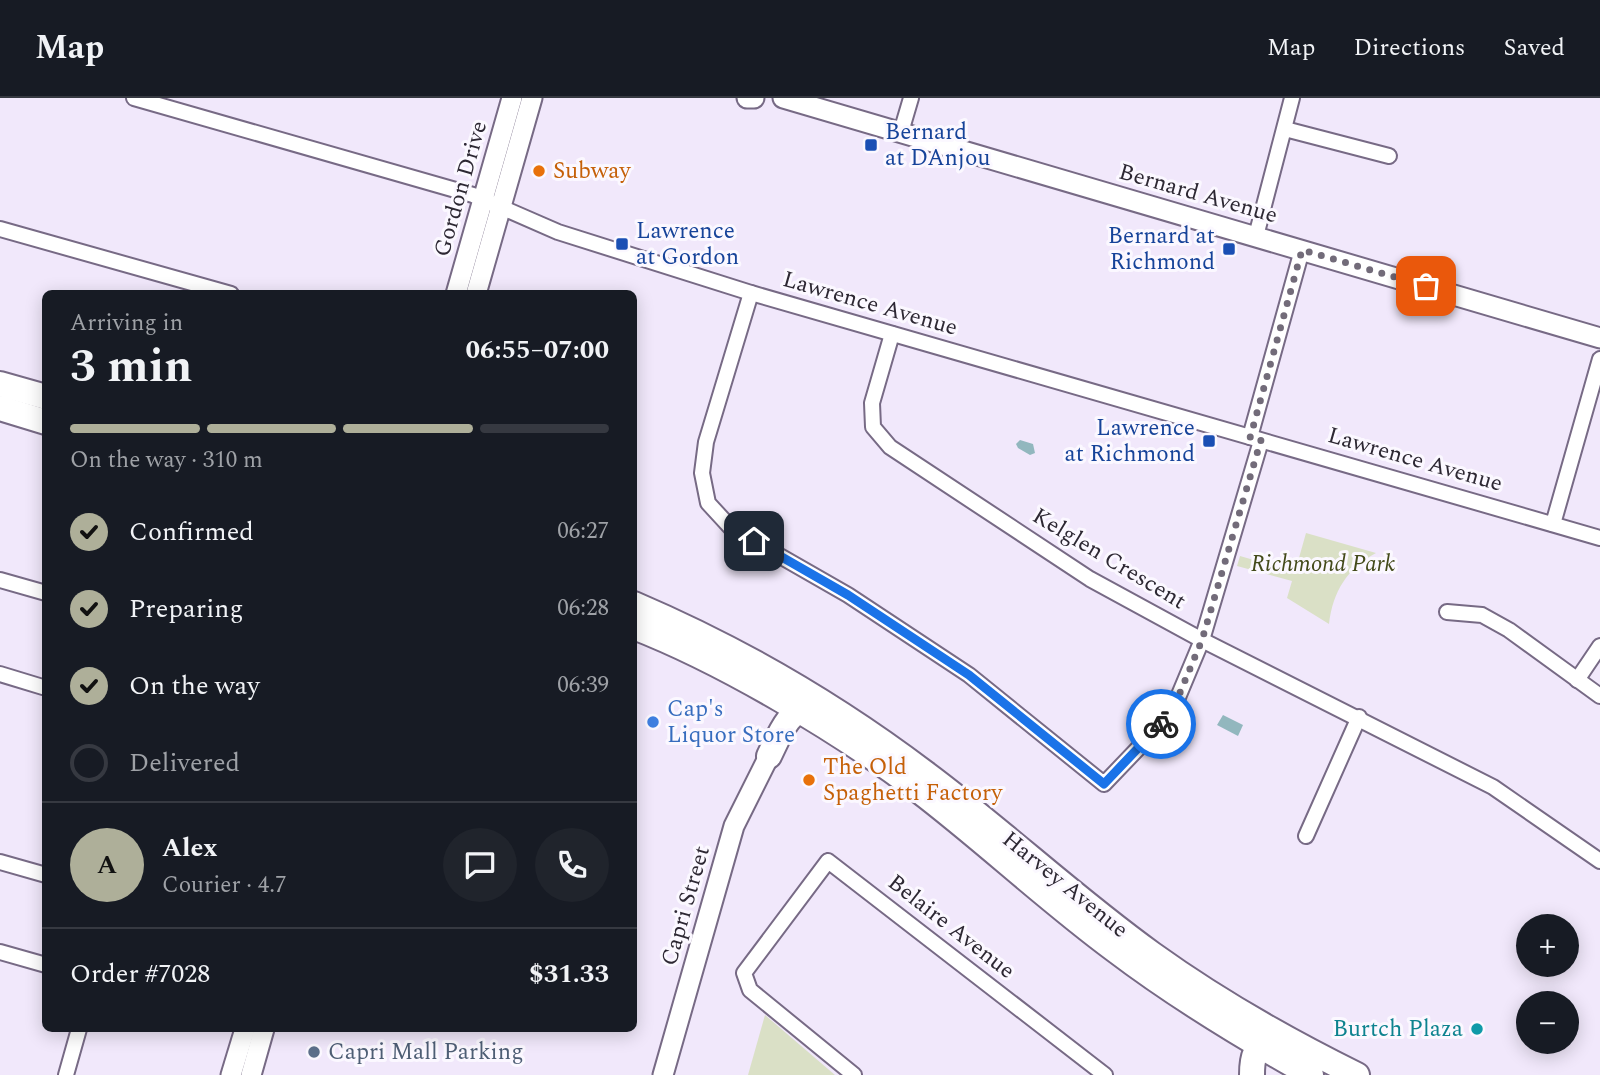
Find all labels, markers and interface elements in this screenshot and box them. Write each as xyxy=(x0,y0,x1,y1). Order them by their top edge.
text: Map xyxy=(35,23,104,73)
text: Map xyxy=(1267,30,1315,66)
text: Directions xyxy=(1353,30,1465,66)
text: Saved xyxy=(1503,30,1565,66)
place label: Bernard at DAnjou xyxy=(885,115,990,176)
street label: Gordon Drive xyxy=(425,117,497,261)
marker: Bernard at DAnjou xyxy=(863,137,879,153)
place label: Subway xyxy=(553,154,631,189)
street label: Bernard Avenue xyxy=(1114,155,1282,233)
marker: Subway xyxy=(531,163,547,179)
place label: Lawrence at Gordon xyxy=(636,214,739,275)
place label: Bernard at Richmond xyxy=(1108,219,1215,280)
marker: Lawrence at Gordon xyxy=(614,236,630,252)
marker: Bernard at Richmond xyxy=(1221,241,1237,257)
pin xyxy=(1396,256,1456,316)
street label: Lawrence Avenue xyxy=(778,262,962,346)
icon: bag xyxy=(1407,267,1445,305)
text: Arriving in xyxy=(70,306,183,341)
text: 06:55–07:00 xyxy=(465,330,609,370)
text: 3 min xyxy=(70,332,192,402)
place label: Lawrence at Richmond xyxy=(1065,411,1195,472)
street label: Lawrence Avenue xyxy=(1323,418,1507,502)
marker: Lawrence at Richmond xyxy=(1201,433,1217,449)
text: On the way · 310 m xyxy=(70,443,263,478)
street label: Kelglen Crescent xyxy=(1025,499,1193,619)
pin xyxy=(724,511,784,571)
text: Confirmed xyxy=(129,512,254,552)
icon: check xyxy=(70,513,108,551)
text: 06:27 xyxy=(557,514,609,549)
icon: home xyxy=(735,522,773,560)
park label: Richmond Park xyxy=(1251,547,1396,582)
text: Preparing xyxy=(129,589,243,629)
icon: check xyxy=(70,590,108,628)
text: 06:28 xyxy=(557,591,609,626)
text: On the way xyxy=(129,666,260,706)
icon: check xyxy=(70,667,108,705)
text: 06:39 xyxy=(557,668,609,703)
courier xyxy=(1126,689,1196,759)
place label: Cap's Liquor Store xyxy=(667,692,795,753)
icon: bike xyxy=(1142,705,1180,743)
marker: Cap's Liquor Store xyxy=(645,714,661,730)
text: Delivered xyxy=(129,743,240,783)
place label: The Old Spaghetti Factory xyxy=(823,750,1003,811)
marker: The Old Spaghetti Factory xyxy=(801,772,817,788)
street label: Harvey Avenue xyxy=(994,823,1136,947)
text: Alex xyxy=(162,828,217,868)
button: chat xyxy=(443,828,517,902)
button: phone xyxy=(535,828,609,902)
street label: Capri Street xyxy=(652,842,720,970)
text: A xyxy=(97,845,117,885)
street label: Belaire Avenue xyxy=(880,866,1022,988)
text: Courier · 4.7 xyxy=(162,868,287,903)
map controls xyxy=(1516,914,1579,1054)
button: + xyxy=(1516,914,1579,977)
text: Order #7028 xyxy=(70,954,210,994)
text: $31.33 xyxy=(529,954,609,994)
button: − xyxy=(1516,991,1579,1054)
place label: Burtch Plaza xyxy=(1333,1012,1463,1047)
marker: Burtch Plaza xyxy=(1469,1021,1485,1037)
place label: Capri Mall Parking xyxy=(328,1035,524,1070)
marker: Capri Mall Parking xyxy=(306,1044,322,1060)

